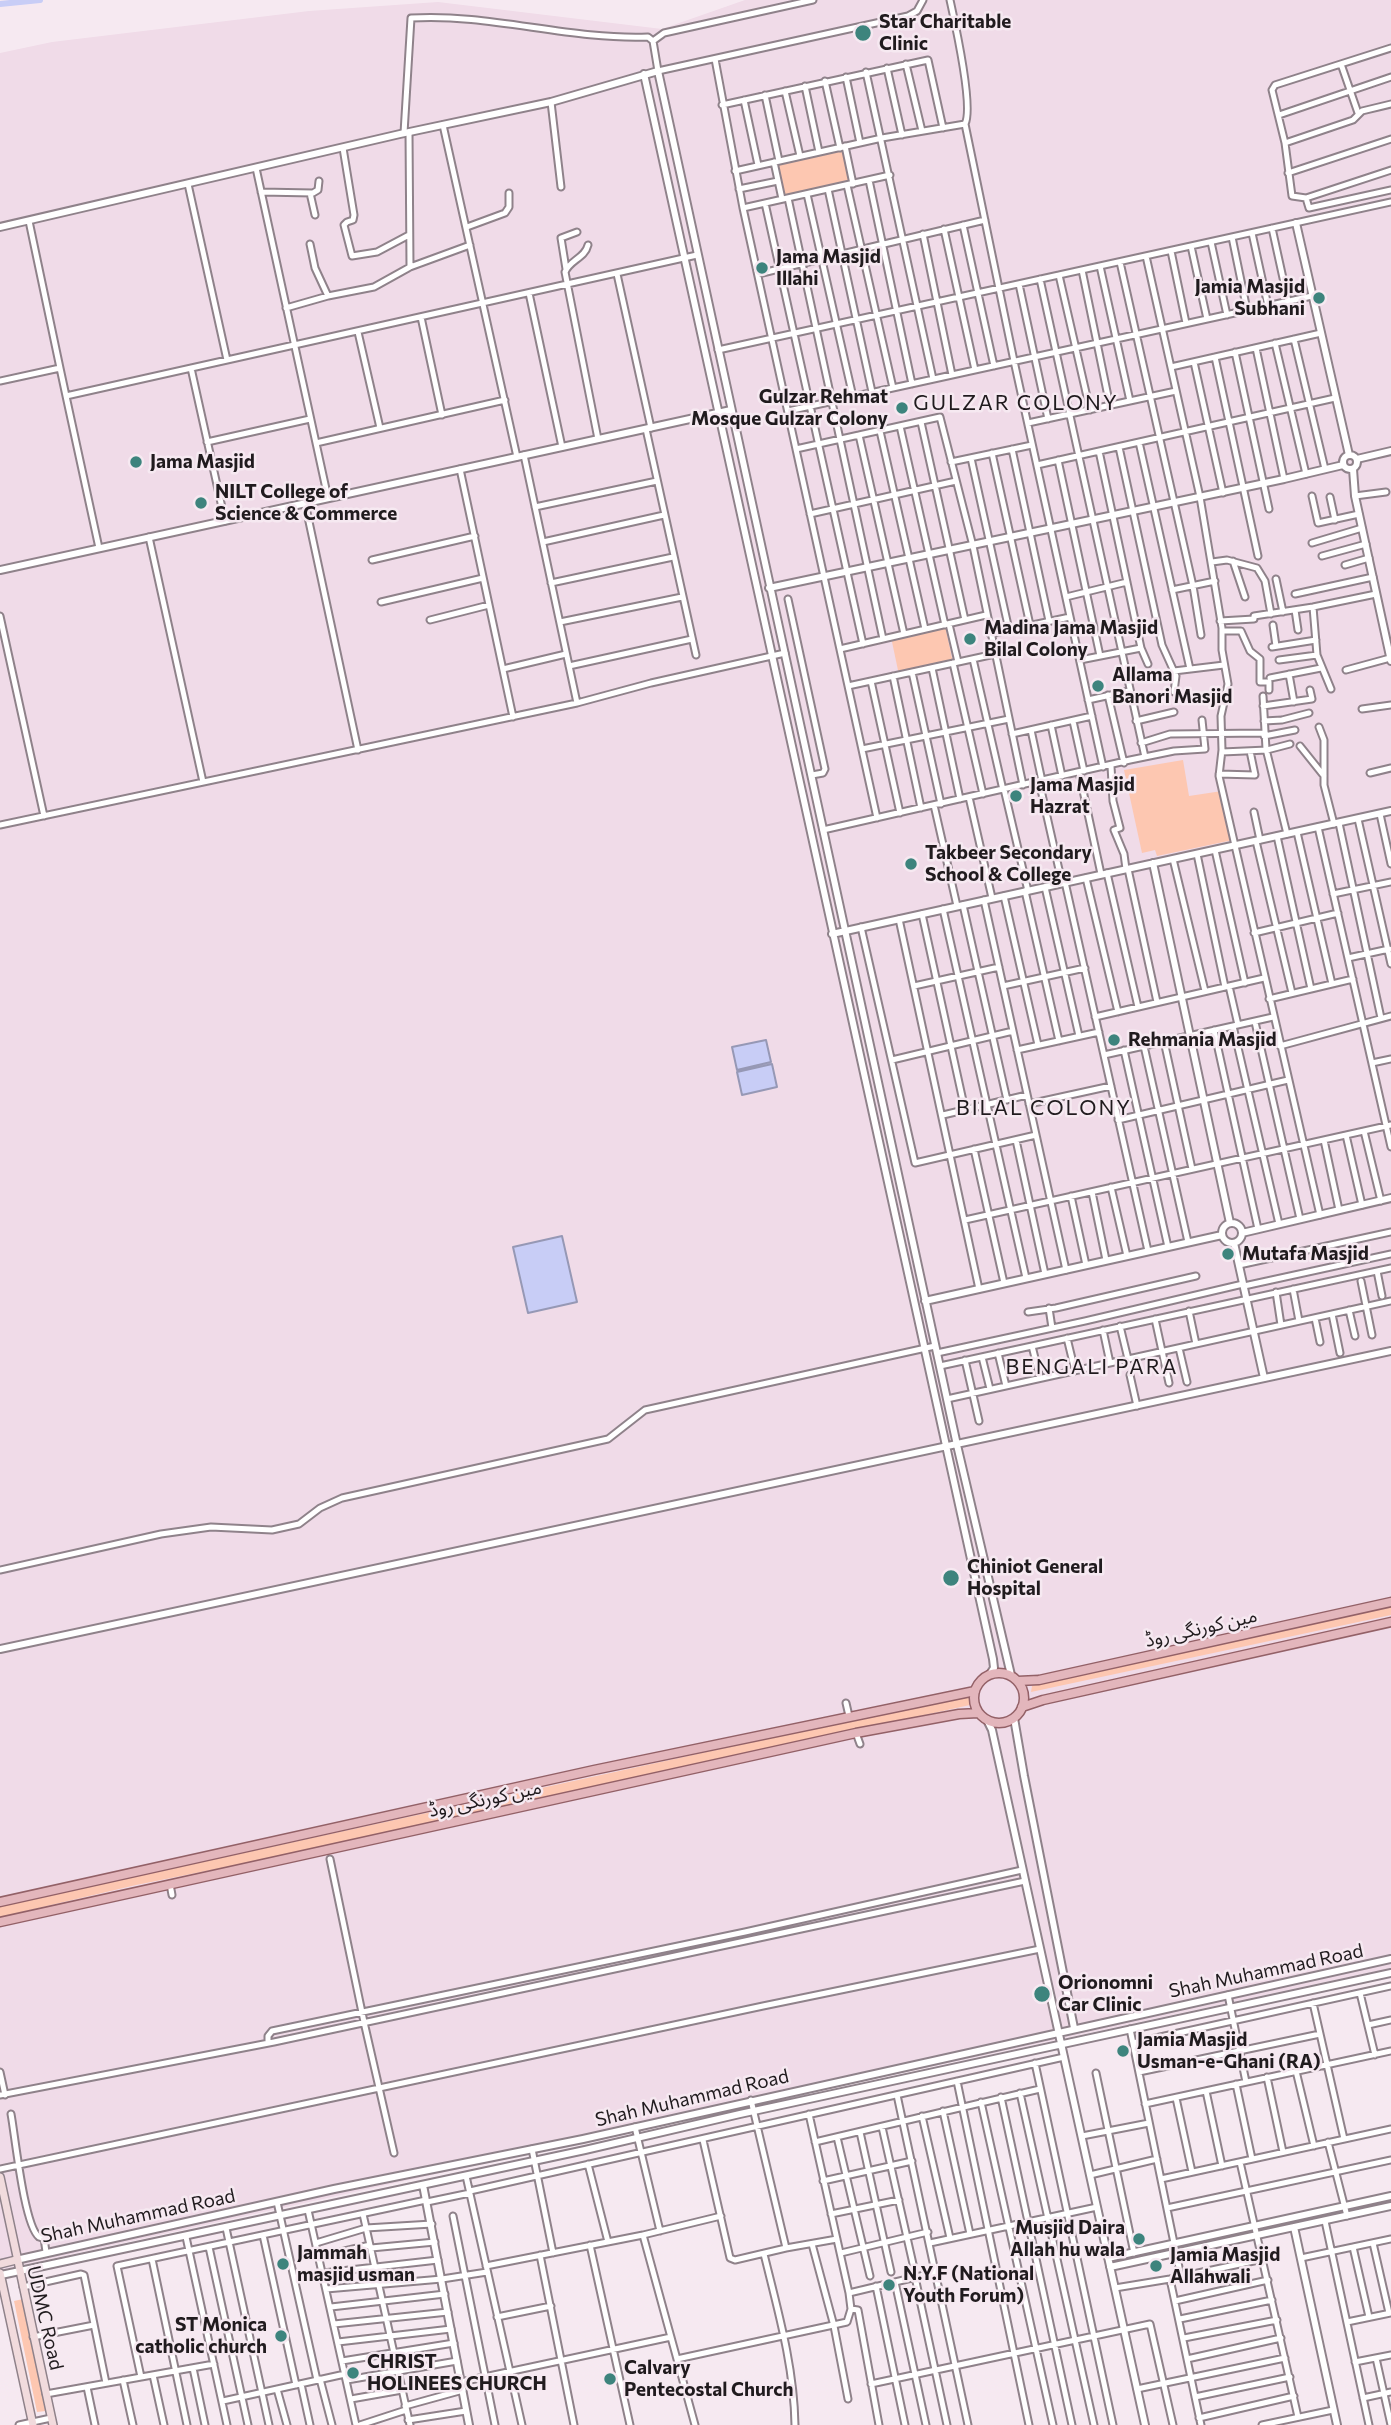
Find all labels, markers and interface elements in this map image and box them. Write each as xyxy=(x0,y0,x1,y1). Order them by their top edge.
place label: Star Charitable Clinic xyxy=(879,11,1011,55)
marker: Star Charitable Clinic xyxy=(853,23,873,43)
place label: Jama Masjid Illahi xyxy=(776,246,881,290)
marker: Jama Masjid Illahi xyxy=(754,260,770,276)
place label: Jamia Masjid Subhani xyxy=(1195,276,1305,320)
marker: Jamia Masjid Subhani xyxy=(1311,290,1327,306)
place label: Gulzar Rehmat Mosque Gulzar Colony xyxy=(691,386,888,430)
district label: GULZAR COLONY xyxy=(915,390,1117,416)
marker: Gulzar Rehmat Mosque Gulzar Colony xyxy=(894,400,910,416)
place label: Jama Masjid xyxy=(150,451,255,473)
marker: Jama Masjid xyxy=(128,454,144,470)
place label: NILT College of Science & Commerce xyxy=(215,481,397,525)
marker: NILT College of Science & Commerce xyxy=(193,495,209,511)
place label: Madina Jama Masjid Bilal Colony xyxy=(984,617,1158,661)
marker: Madina Jama Masjid Bilal Colony xyxy=(962,631,978,647)
place label: Allama Banori Masjid xyxy=(1112,664,1232,708)
marker: Allama Banori Masjid xyxy=(1090,678,1106,694)
place label: Jama Masjid Hazrat xyxy=(1030,774,1135,818)
marker: Jama Masjid Hazrat xyxy=(1008,788,1024,804)
place label: Takbeer Secondary School & College xyxy=(925,842,1092,886)
marker: Takbeer Secondary School & College xyxy=(903,856,919,872)
place label: Rehmania Masjid xyxy=(1128,1029,1277,1051)
marker: Rehmania Masjid xyxy=(1106,1032,1122,1048)
district label: BILAL COLONY xyxy=(958,1095,1130,1121)
place label: Mutafa Masjid xyxy=(1242,1243,1369,1265)
marker: Mutafa Masjid xyxy=(1220,1246,1236,1262)
district label: BENGALI PARA xyxy=(1007,1354,1177,1380)
place label: Chiniot General Hospital xyxy=(967,1556,1103,1600)
marker: Chiniot General Hospital xyxy=(941,1568,961,1588)
street label: مین کورنگی روڈ xyxy=(1143,1604,1259,1652)
street label: مین کورنگی روڈ xyxy=(427,1776,543,1822)
street label: Shah Muhammad Road xyxy=(1167,1939,1365,2003)
place label: Orionomni Car Clinic xyxy=(1058,1972,1153,2016)
marker: Orionomni Car Clinic xyxy=(1032,1984,1052,2004)
place label: Jamia Masjid Usman-e-Ghani (RA) xyxy=(1137,2029,1321,2073)
marker: Jamia Masjid Usman-e-Ghani (RA) xyxy=(1115,2043,1131,2059)
street label: Shah Muhammad Road xyxy=(593,2065,791,2131)
street label: Shah Muhammad Road xyxy=(39,2184,237,2248)
place label: Musjid Daira Allah hu wala xyxy=(1010,2217,1125,2261)
marker: Musjid Daira Allah hu wala xyxy=(1131,2231,1147,2247)
place label: Jammah masjid usman xyxy=(297,2242,415,2286)
place label: Jamia Masjid Allahwali xyxy=(1170,2244,1280,2288)
marker: Jammah masjid usman xyxy=(275,2256,291,2272)
marker: Jamia Masjid Allahwali xyxy=(1148,2258,1164,2274)
place label: N.Y.F (National Youth Forum) xyxy=(903,2263,1034,2307)
street label: UDMC Road xyxy=(22,2264,68,2372)
marker: N.Y.F (National Youth Forum) xyxy=(881,2277,897,2293)
place label: ST Monica catholic church xyxy=(135,2314,267,2358)
marker: ST Monica catholic church xyxy=(273,2328,289,2344)
place label: CHRIST HOLINEES CHURCH xyxy=(367,2351,547,2395)
place label: Calvary Pentecostal Church xyxy=(624,2357,794,2401)
marker: CHRIST HOLINEES CHURCH xyxy=(345,2365,361,2381)
marker: Calvary Pentecostal Church xyxy=(602,2371,618,2387)

